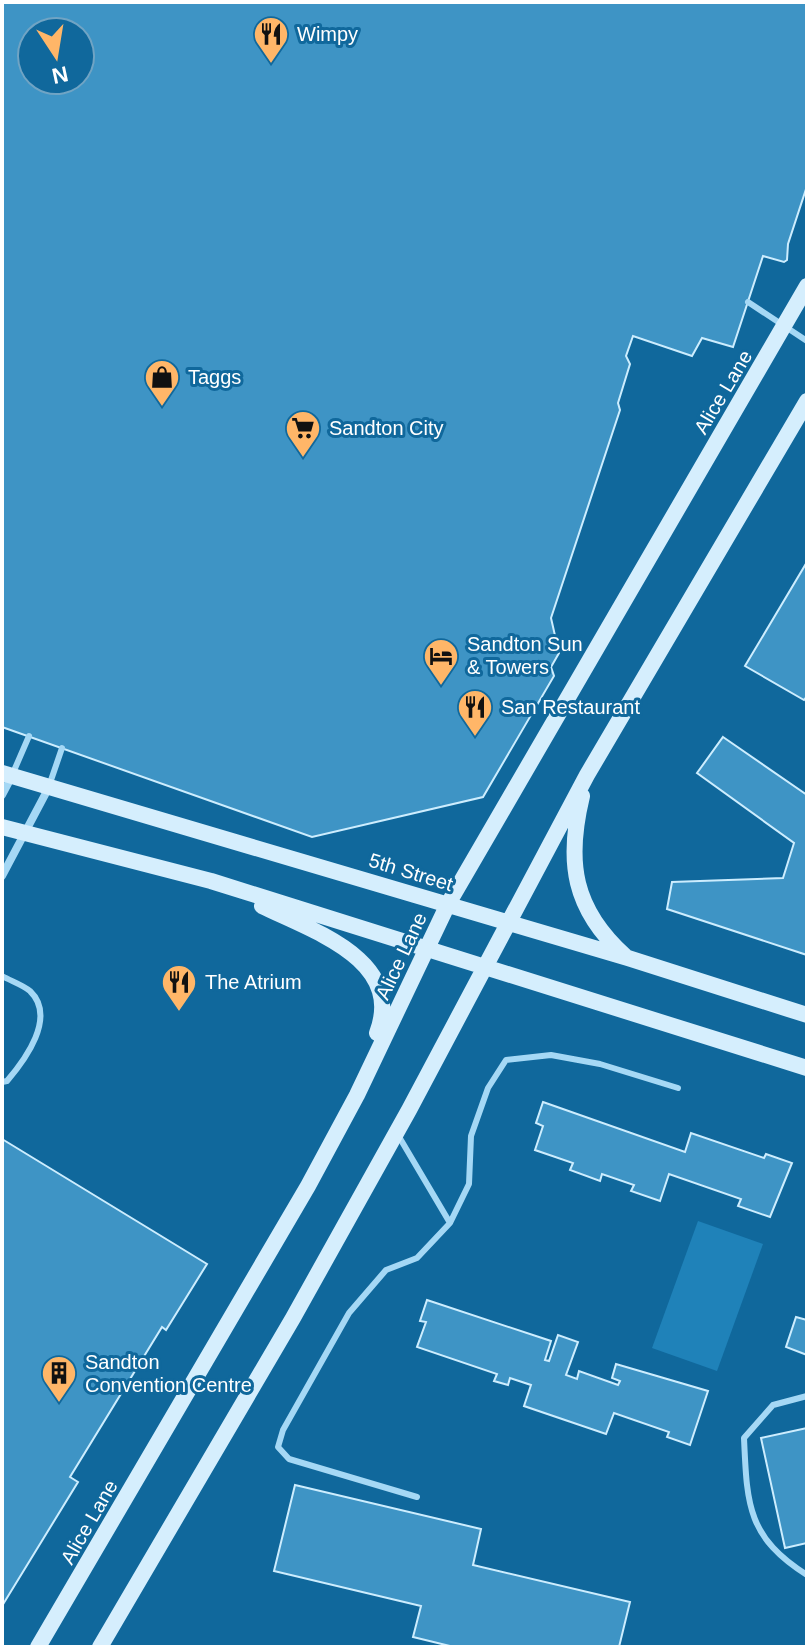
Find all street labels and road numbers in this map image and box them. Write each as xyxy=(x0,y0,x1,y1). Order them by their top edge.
street label: Alice Lane xyxy=(690,346,756,438)
street label: 5th Street xyxy=(366,849,456,895)
street label: Alice Lane xyxy=(371,909,431,1003)
street label: Alice Lane xyxy=(56,1476,122,1568)

